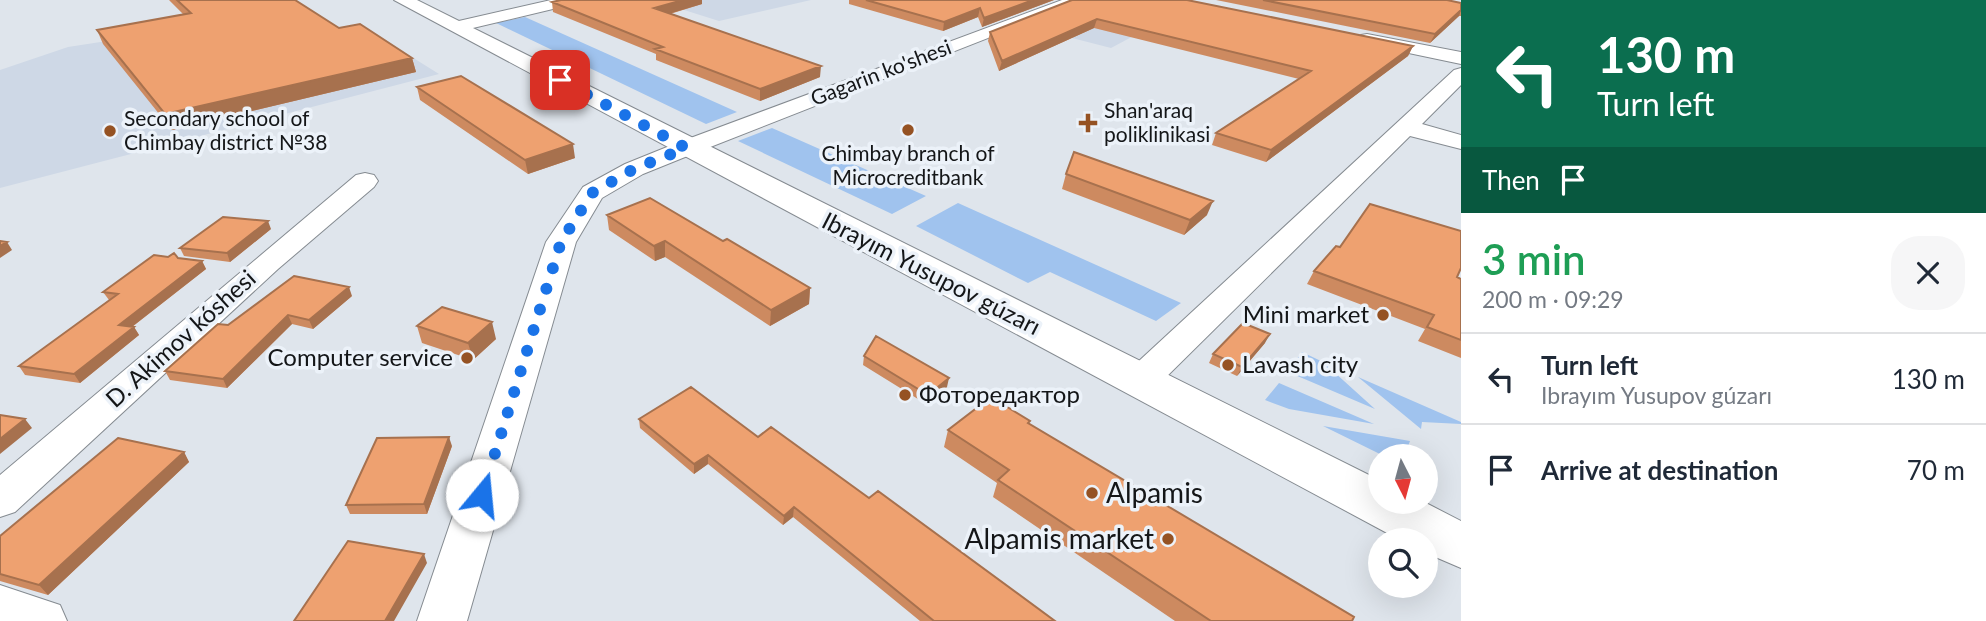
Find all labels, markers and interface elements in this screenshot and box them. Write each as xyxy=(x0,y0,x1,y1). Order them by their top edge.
text: 130 m xyxy=(1597,25,1735,83)
icon: left xyxy=(1482,28,1573,119)
street label: Gagarin ko'shesi xyxy=(807,33,954,110)
pin xyxy=(530,50,590,110)
icon: arrive xyxy=(541,61,579,99)
text: Turn left xyxy=(1597,84,1714,123)
place label: Shan'araq poliklinikasi xyxy=(1104,97,1210,146)
place label: Secondary school of Chimbay district №38 xyxy=(124,105,327,154)
marker: Shan'araq poliklinikasi xyxy=(1078,113,1098,133)
marker: Chimbay branch of Microcreditbank xyxy=(900,122,916,138)
marker: Secondary school of Chimbay district №38 xyxy=(102,123,118,139)
place label: Chimbay branch of Microcreditbank xyxy=(821,140,995,189)
icon: arrive xyxy=(1554,161,1592,199)
text: Then xyxy=(1482,164,1540,196)
street label: Ibrayım Yusupov gúzarı xyxy=(818,205,1046,340)
text: 3 min xyxy=(1482,234,1586,284)
button: close xyxy=(1891,236,1965,310)
street label: D. Akimov kóshesi xyxy=(99,263,261,413)
text: 200 m · 09:29 xyxy=(1482,285,1624,313)
place label: Mini market xyxy=(1243,299,1369,328)
marker: Mini market xyxy=(1375,307,1391,323)
place label: Computer service xyxy=(268,342,453,371)
place label: Lavash city xyxy=(1242,349,1359,378)
text: Turn left xyxy=(1541,349,1638,381)
marker: Computer service xyxy=(459,350,475,366)
marker: Lavash city xyxy=(1220,357,1236,373)
icon: left xyxy=(1482,360,1520,398)
text: 130 m xyxy=(1892,363,1965,395)
place label: Фоторедактор xyxy=(919,379,1080,408)
text: Ibrayım Yusupov gúzarı xyxy=(1541,381,1772,409)
marker: Фоторедактор xyxy=(897,387,913,403)
north arrow xyxy=(1368,444,1438,514)
map controls xyxy=(1368,444,1438,598)
icon: arrive xyxy=(1482,451,1520,489)
text: Arrive at destination xyxy=(1541,454,1778,486)
text: 70 m xyxy=(1907,454,1965,486)
position arrow xyxy=(445,458,519,532)
place label: Alpamis xyxy=(1106,475,1203,509)
marker: Alpamis xyxy=(1084,485,1100,501)
place label: Alpamis market xyxy=(965,521,1154,555)
button: search xyxy=(1368,528,1438,598)
marker: Alpamis market xyxy=(1160,531,1176,547)

